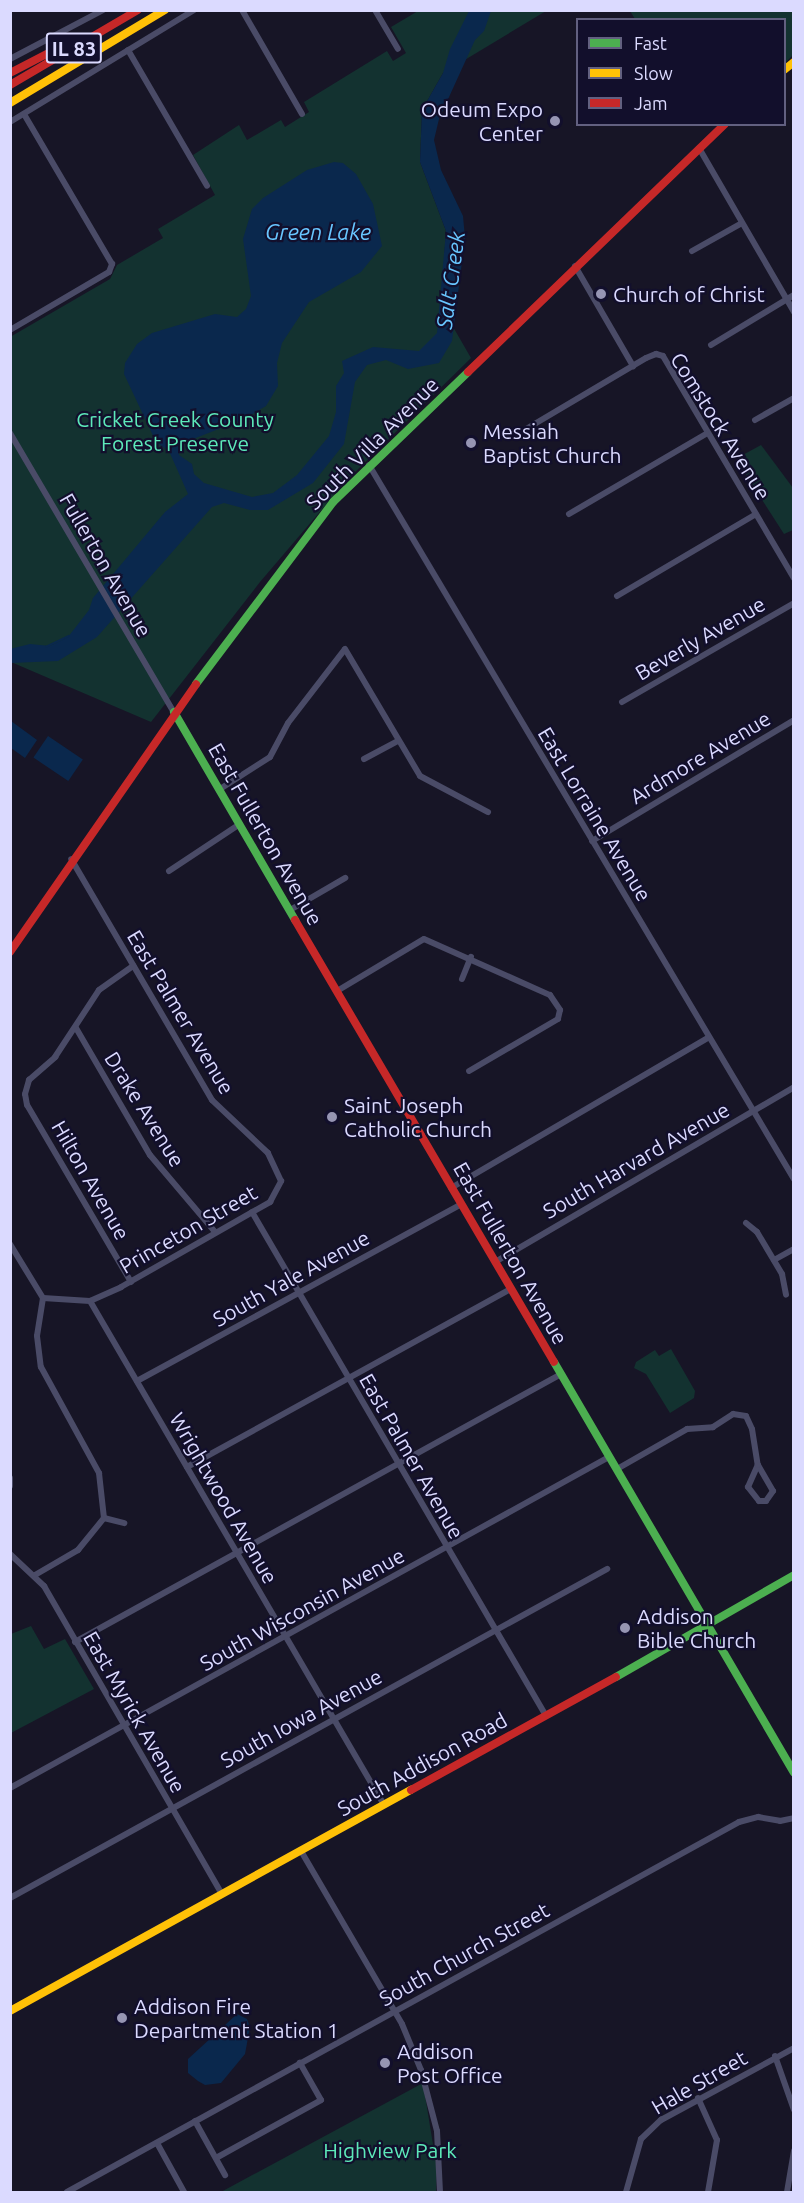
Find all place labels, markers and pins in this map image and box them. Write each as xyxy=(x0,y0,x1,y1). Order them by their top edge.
place label: Odeum Expo Center xyxy=(421,96,543,146)
marker: Odeum Expo Center xyxy=(548,114,562,128)
place label: Church of Christ xyxy=(613,281,765,307)
marker: Church of Christ xyxy=(594,287,608,301)
place label: Messiah Baptist Church xyxy=(483,418,621,468)
marker: Messiah Baptist Church xyxy=(464,436,478,450)
place label: Saint Joseph Catholic Church xyxy=(344,1092,492,1142)
marker: Saint Joseph Catholic Church xyxy=(325,1110,339,1124)
place label: Addison Bible Church xyxy=(637,1603,756,1653)
marker: Addison Bible Church xyxy=(618,1621,632,1635)
place label: Addison Fire Department Station 1 xyxy=(134,1993,339,2043)
marker: Addison Fire Department Station 1 xyxy=(115,2011,129,2025)
place label: Addison Post Office xyxy=(397,2038,502,2088)
marker: Addison Post Office xyxy=(378,2056,392,2070)

